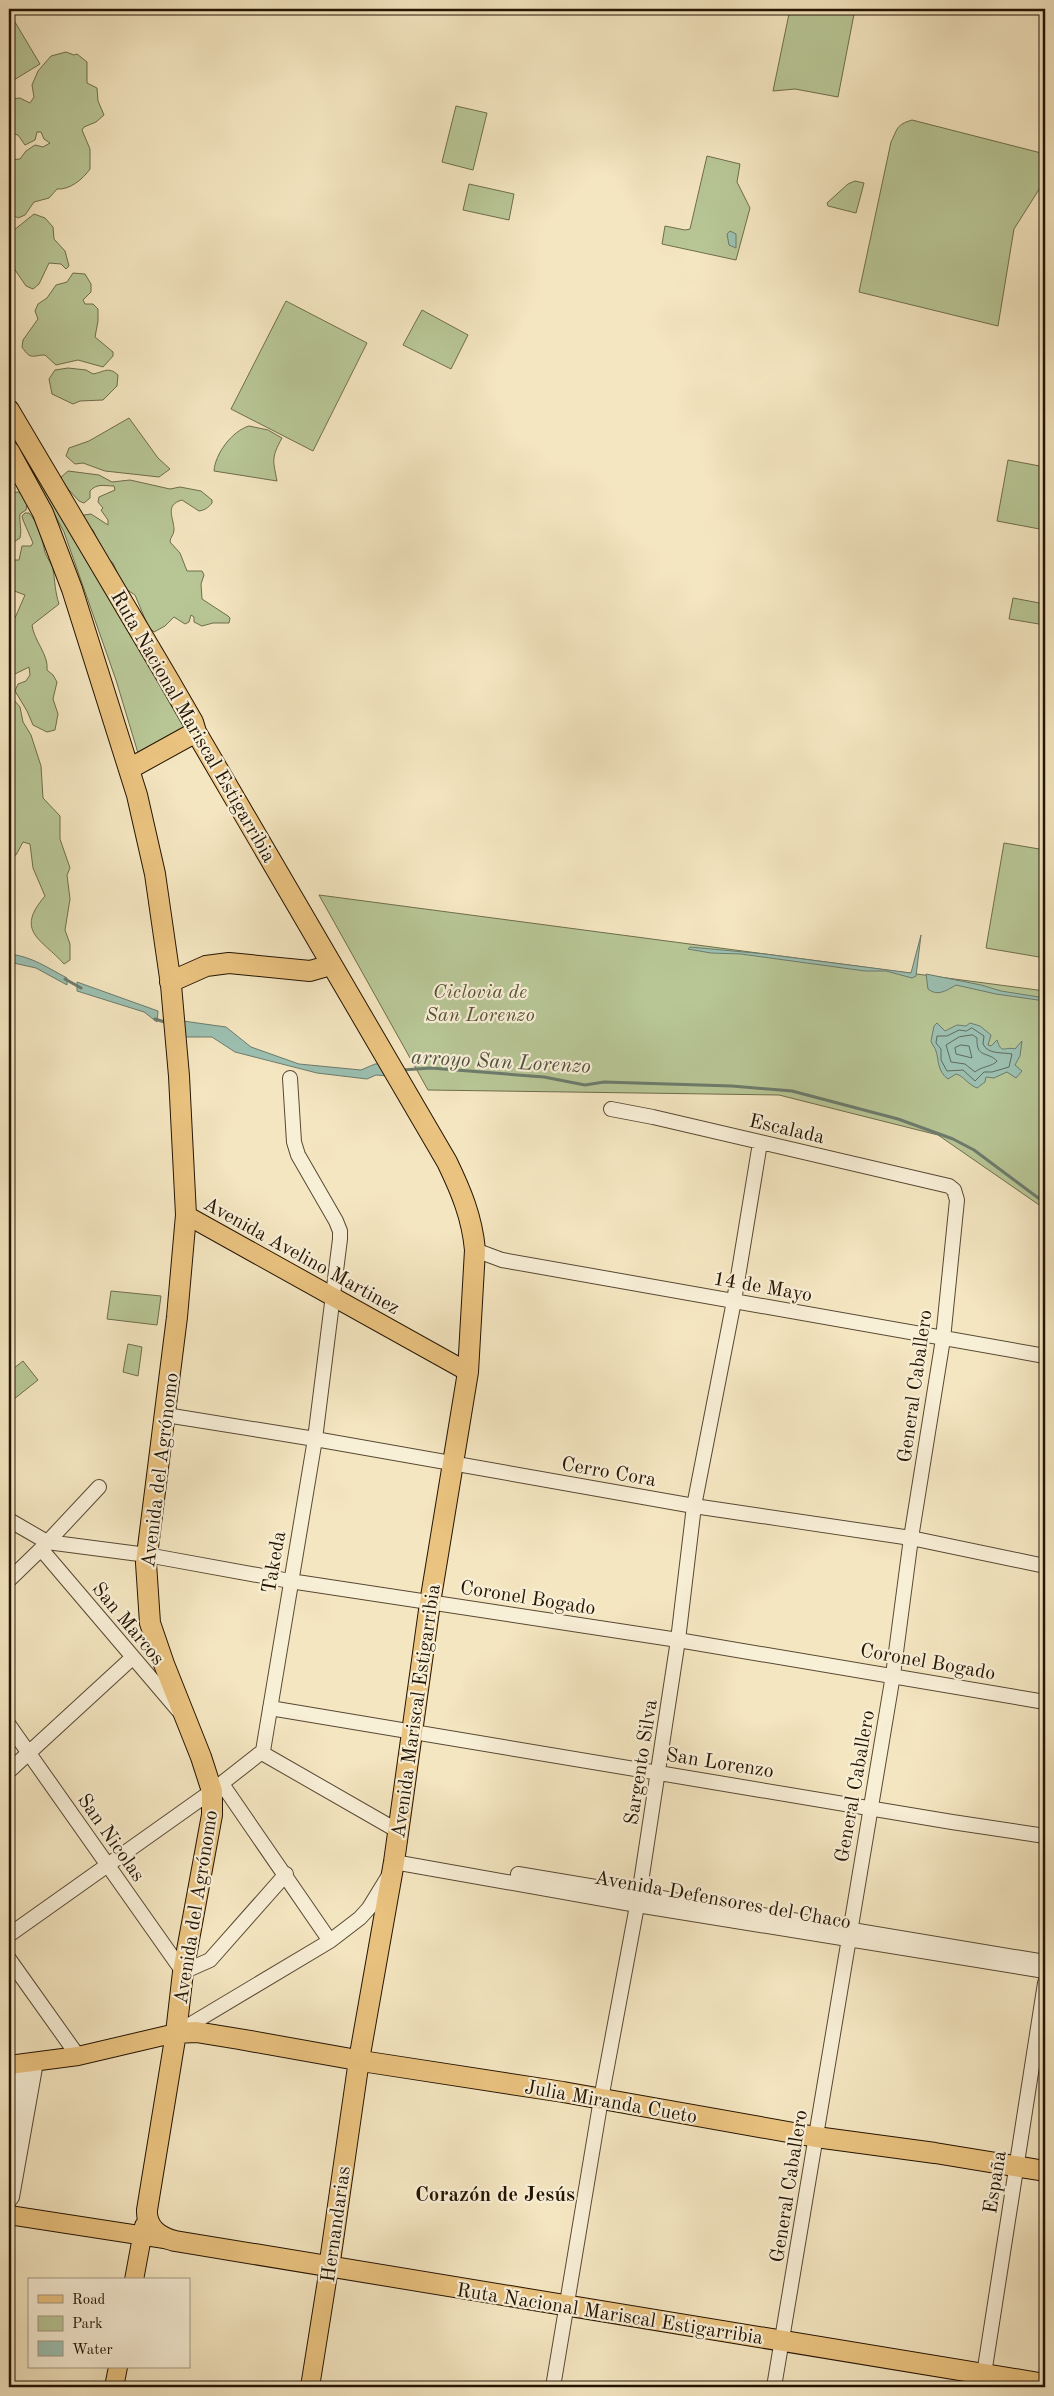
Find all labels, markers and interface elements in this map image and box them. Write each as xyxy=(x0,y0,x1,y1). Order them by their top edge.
street label: Ruta Nacional Mariscal Estigarribia xyxy=(106,588,278,866)
park label: Ciclovia de San Lorenzo xyxy=(425,983,535,1026)
water label: arroyo San Lorenzo xyxy=(410,1047,591,1078)
street label: Escalada xyxy=(747,1112,826,1148)
street label: Avenida Avelino Martinez xyxy=(200,1194,403,1319)
street label: 14 de Mayo xyxy=(712,1269,814,1306)
street label: General Caballero xyxy=(895,1309,937,1464)
street label: Avenida del Agrónomo xyxy=(139,1372,183,1569)
street label: Cerro Cora xyxy=(560,1455,658,1491)
street label: Takeda xyxy=(260,1529,290,1595)
street label: Coronel Bogado xyxy=(458,1578,597,1620)
street label: San Marcos xyxy=(87,1579,168,1669)
street label: Avenida Mariscal Estigarribia xyxy=(389,1583,445,1840)
street label: Coronel Bogado xyxy=(858,1641,997,1685)
street label: Sargento Silva xyxy=(622,1698,662,1827)
street label: General Caballero xyxy=(833,1709,879,1864)
street label: San Lorenzo xyxy=(664,1746,775,1782)
street label: San Nicolas xyxy=(73,1791,148,1886)
street label: Avenida del Agrónomo xyxy=(172,1809,222,2006)
street label: Avenida Defensores del Chaco xyxy=(593,1869,852,1933)
street label: Julia Miranda Cueto xyxy=(523,2078,699,2128)
street label: General Caballero xyxy=(768,2109,812,2264)
street label: España xyxy=(981,2149,1011,2215)
street label: Hernandarias xyxy=(319,2165,355,2284)
district label: Corazón de Jesús xyxy=(415,2185,575,2206)
legend xyxy=(28,2278,190,2368)
street label: Ruta Nacional Mariscal Estigarribia xyxy=(455,2281,764,2349)
text: Road xyxy=(72,2293,106,2308)
text: Park xyxy=(72,2317,103,2332)
text: Water xyxy=(72,2343,113,2358)

